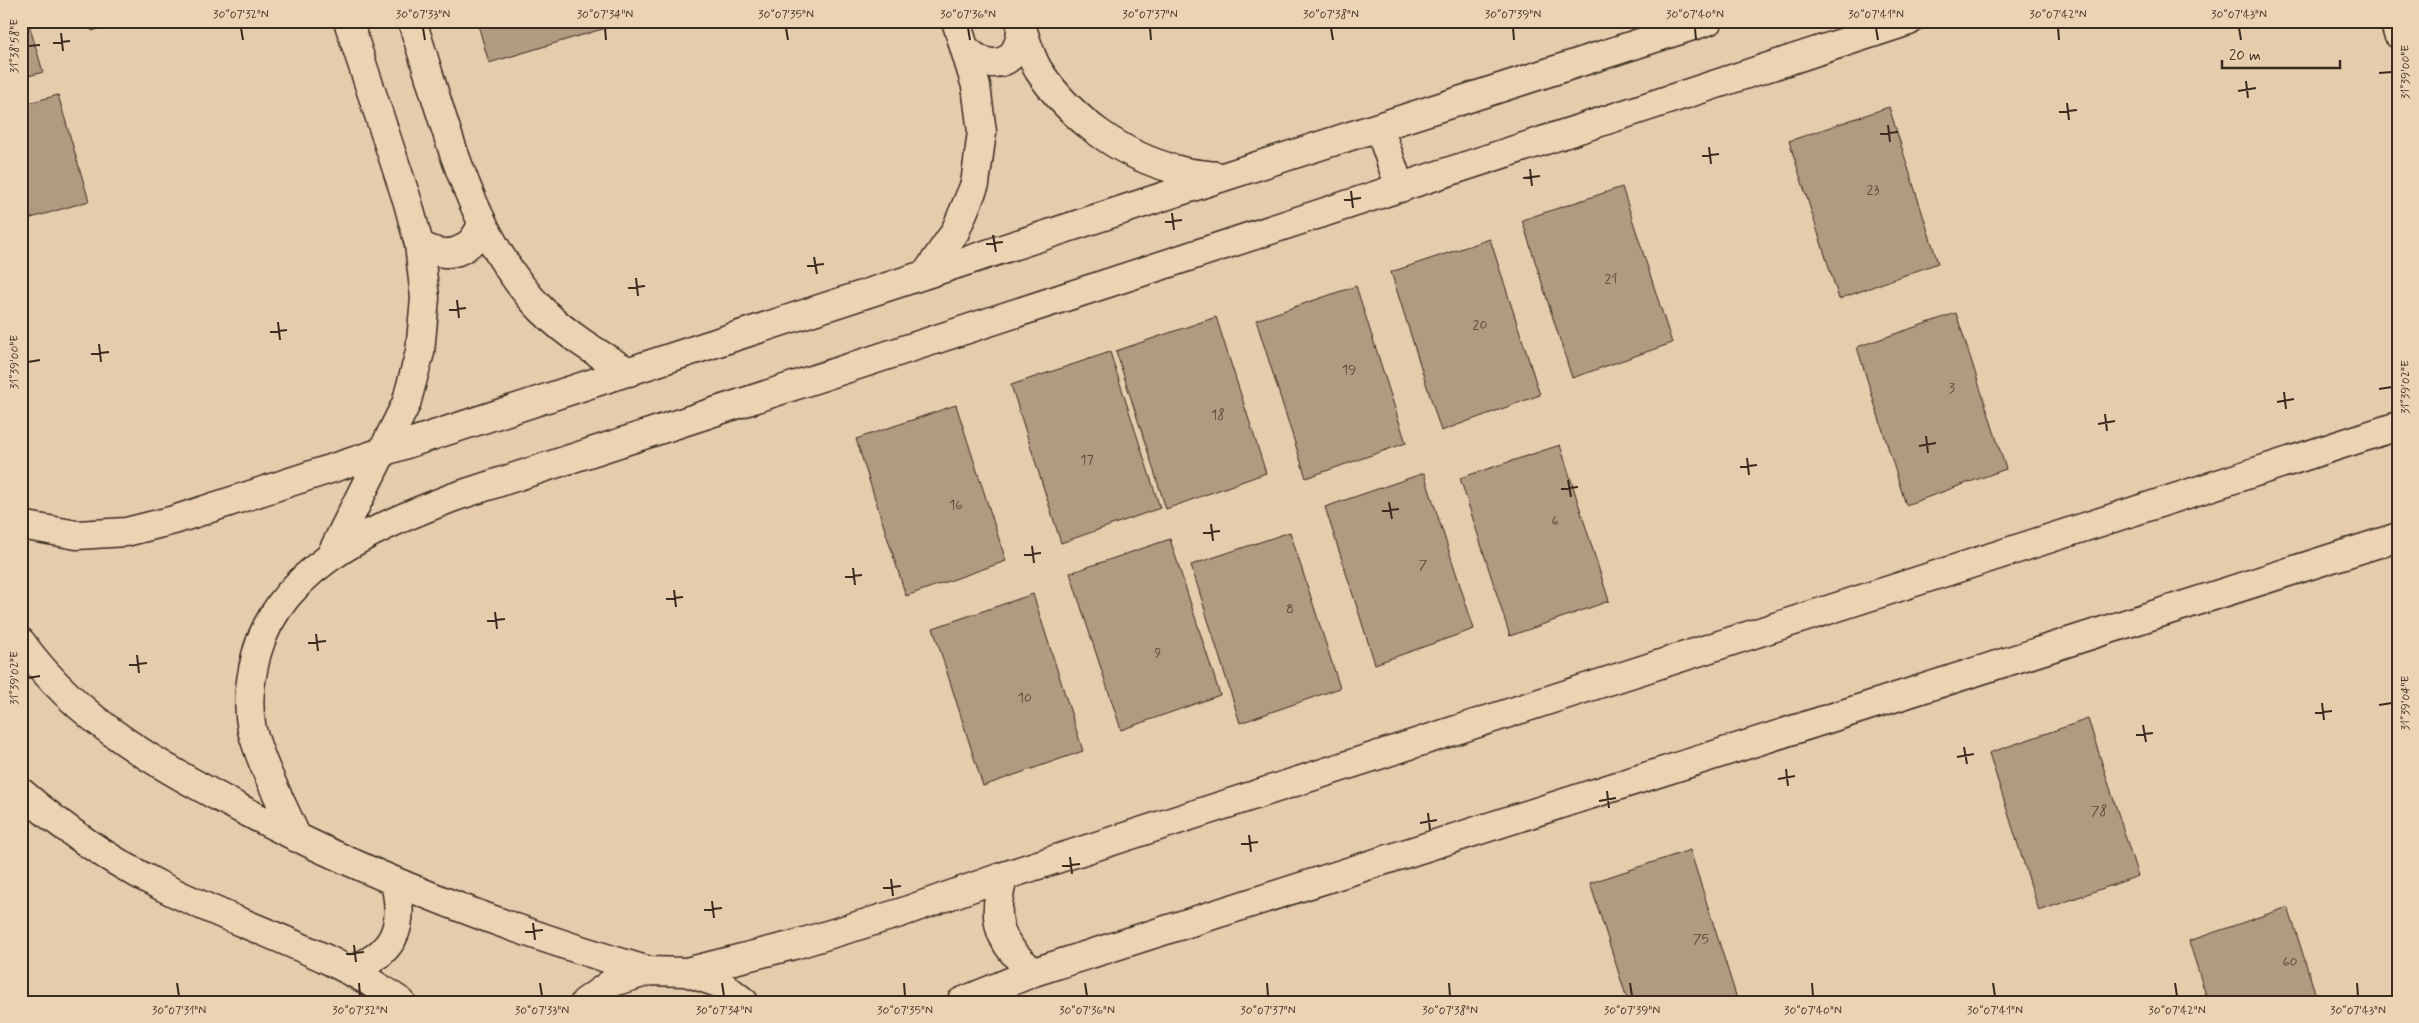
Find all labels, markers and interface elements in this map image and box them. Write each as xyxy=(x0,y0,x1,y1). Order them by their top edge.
text: 30°07'32"N xyxy=(213,7,269,23)
text: 30°07'33"N xyxy=(396,7,450,23)
text: 30°07'34"N xyxy=(577,7,633,23)
text: 30°07'35"N xyxy=(758,7,814,23)
text: 30°07'36"N xyxy=(940,7,996,23)
text: 30°07'37"N xyxy=(1122,7,1178,23)
text: 30°07'38"N xyxy=(1303,7,1359,23)
text: 30°07'39"N xyxy=(1485,7,1541,23)
text: 30°07'40"N xyxy=(1666,7,1724,23)
text: 30°07'41"N xyxy=(1848,7,1904,23)
text: 30°07'42"N xyxy=(2029,7,2087,23)
text: 30°07'43"N xyxy=(2211,7,2267,23)
text: 31°38'58"E xyxy=(7,19,23,73)
scale bar xyxy=(2222,38,2339,70)
text: 31°39'00"E xyxy=(2398,45,2414,99)
text: 20 m xyxy=(2229,46,2261,66)
house number: 23 xyxy=(1867,181,1879,199)
house number: 21 xyxy=(1605,270,1617,288)
house number: 20 xyxy=(1473,316,1487,334)
text: 31°39'00"E xyxy=(7,335,23,389)
text: 31°39'02"E xyxy=(2398,360,2414,414)
house number: 19 xyxy=(1342,361,1356,379)
house number: 3 xyxy=(1949,379,1955,397)
house number: 18 xyxy=(1211,406,1225,424)
house number: 17 xyxy=(1080,451,1094,469)
house number: 16 xyxy=(949,496,963,514)
house number: 6 xyxy=(1551,512,1559,530)
house number: 7 xyxy=(1419,556,1428,574)
house number: 8 xyxy=(1286,600,1294,618)
house number: 9 xyxy=(1155,644,1162,662)
text: 31°39'02"E xyxy=(7,651,23,705)
text: 31°39'04"E xyxy=(2398,675,2414,731)
house number: 10 xyxy=(1018,689,1032,707)
house number: 78 xyxy=(2091,802,2107,820)
house number: 75 xyxy=(1693,930,1709,948)
house number: 60 xyxy=(2282,953,2298,971)
text: 30°07'31"N xyxy=(152,1003,206,1019)
text: 30°07'32"N xyxy=(332,1003,388,1019)
text: 30°07'33"N xyxy=(515,1003,569,1019)
text: 30°07'34"N xyxy=(696,1003,752,1019)
text: 30°07'35"N xyxy=(877,1003,933,1019)
text: 30°07'36"N xyxy=(1059,1003,1115,1019)
text: 30°07'37"N xyxy=(1240,1003,1296,1019)
text: 30°07'38"N xyxy=(1422,1003,1478,1019)
text: 30°07'39"N xyxy=(1604,1003,1660,1019)
text: 30°07'40"N xyxy=(1784,1003,1842,1019)
text: 30°07'41"N xyxy=(1967,1003,2023,1019)
text: 30°07'42"N xyxy=(2148,1003,2206,1019)
text: 30°07'43"N xyxy=(2330,1003,2386,1019)

